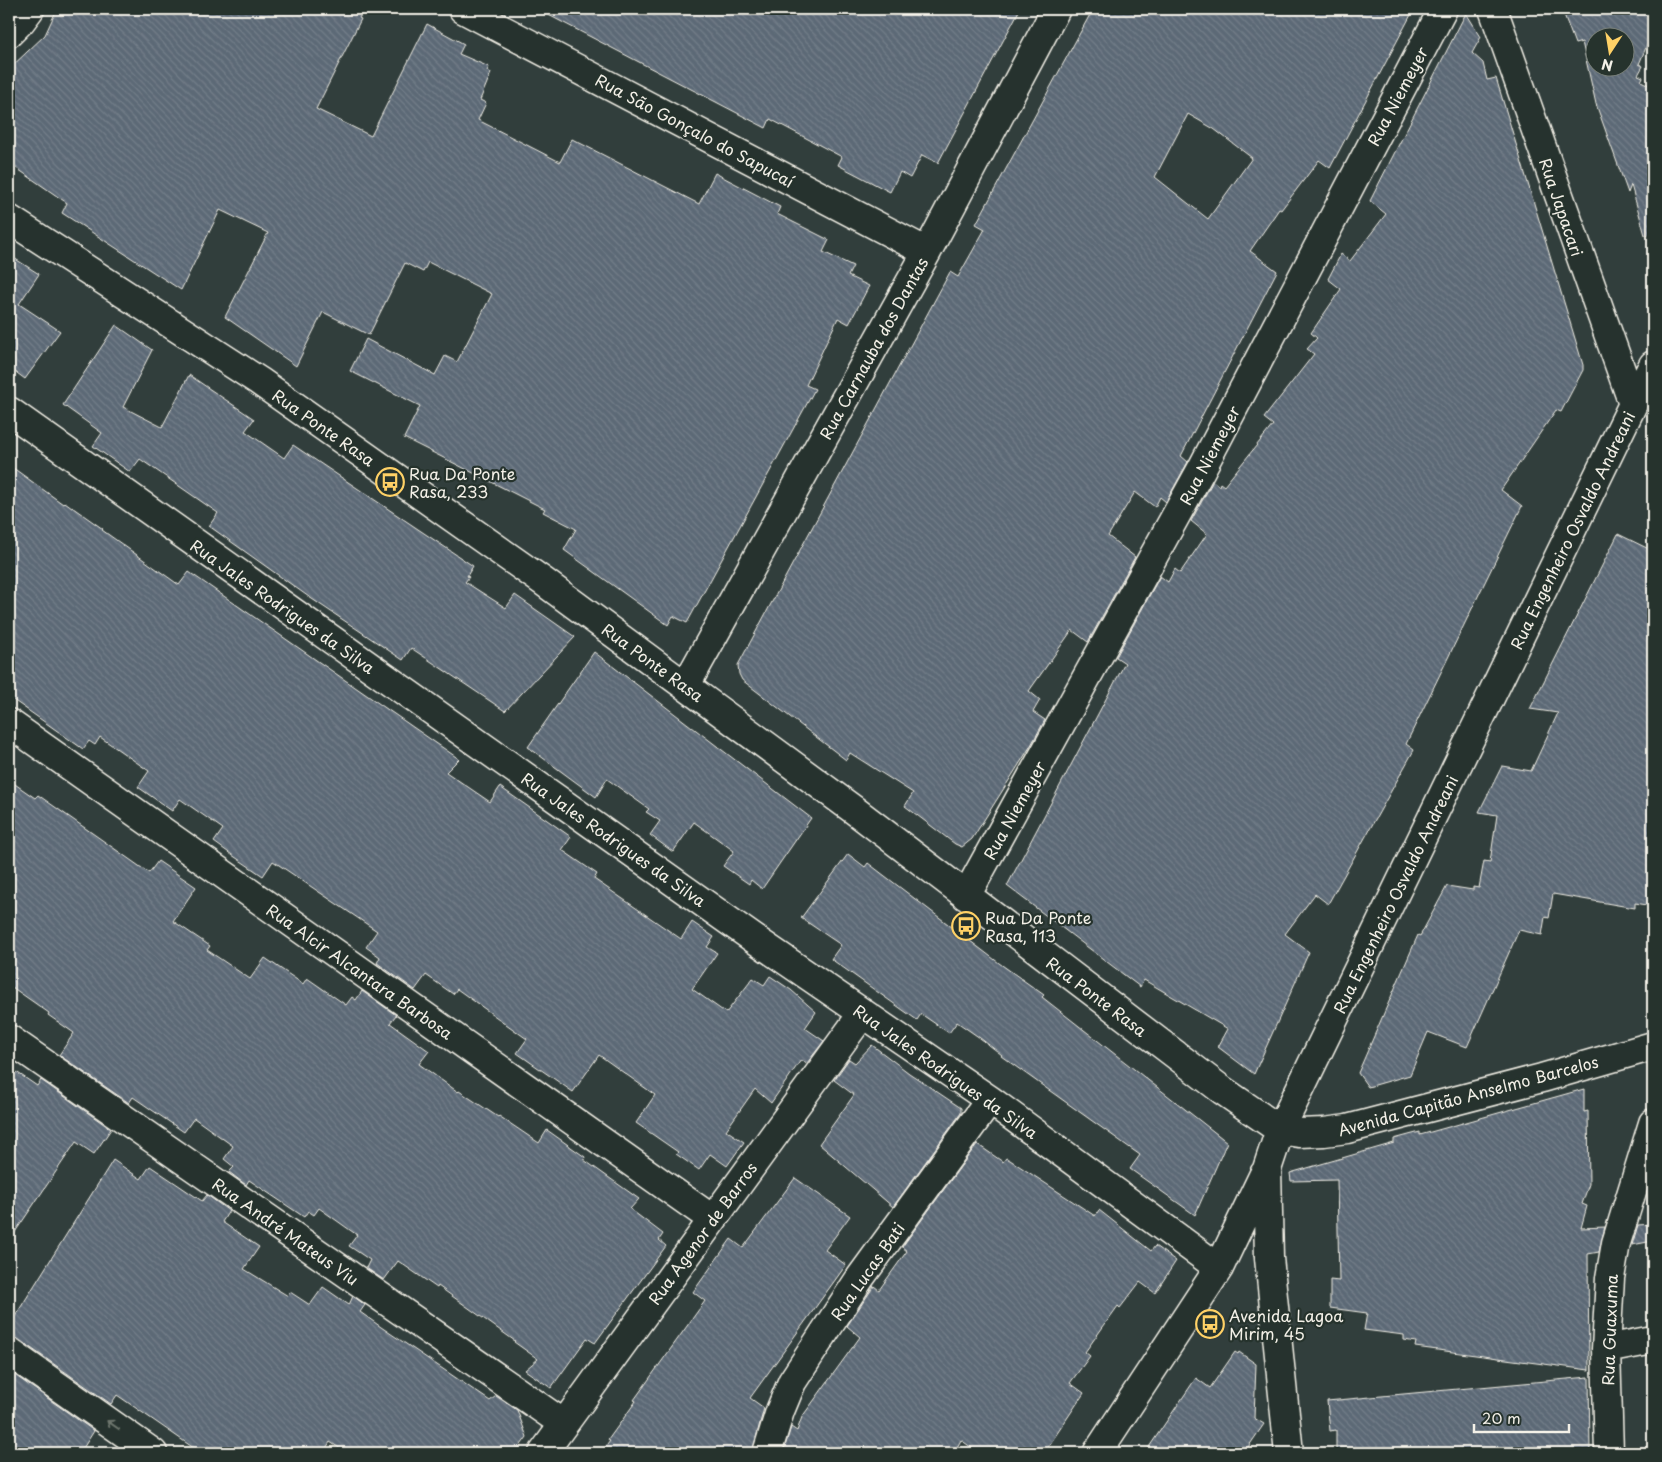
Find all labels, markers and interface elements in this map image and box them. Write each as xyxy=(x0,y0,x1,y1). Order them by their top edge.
north arrow xyxy=(1584,28,1634,78)
street label: Rua Niemeyer xyxy=(1361,42,1434,150)
text: N xyxy=(1600,54,1615,77)
street label: Rua São Gonçalo do Sapucaí xyxy=(591,67,799,193)
street label: Rua Japacari xyxy=(1534,155,1590,259)
street label: Rua Carnauba dos Dantas xyxy=(813,253,933,443)
street label: Rua Ponte Rasa xyxy=(268,383,380,471)
street label: Rua Niemeyer xyxy=(1173,401,1246,509)
street label: Rua Engenheiro Osvaldo Andreani xyxy=(1504,407,1640,653)
place label: Rua Da Ponte Rasa, 233 xyxy=(409,461,516,503)
bus stop icon: Rua Da Ponte Rasa, 233 xyxy=(375,467,405,497)
street label: Rua Jales Rodrigues da Silva xyxy=(186,533,380,679)
street label: Rua Ponte Rasa xyxy=(597,617,709,707)
street label: Rua Niemeyer xyxy=(977,756,1051,864)
street label: Rua Jales Rodrigues da Silva xyxy=(517,766,711,912)
street label: Rua Engenheiro Osvaldo Andreani xyxy=(1327,771,1463,1017)
street label: Rua Alcir Alcantara Barbosa xyxy=(262,897,458,1045)
place label: Rua Da Ponte Rasa, 113 xyxy=(985,905,1092,947)
bus stop icon: Rua Da Ponte Rasa, 113 xyxy=(951,911,981,941)
street label: Rua Ponte Rasa xyxy=(1042,950,1152,1042)
street label: Rua Jales Rodrigues da Silva xyxy=(849,998,1043,1144)
street label: Avenida Capitão Anselmo Barcelos xyxy=(1335,1049,1601,1141)
street label: Rua Agenor de Barros xyxy=(642,1157,762,1309)
street label: Rua André Mateus Viu xyxy=(208,1171,364,1291)
street label: Rua Lucas Bati xyxy=(824,1217,910,1325)
street label: Rua Guaxuma xyxy=(1595,1274,1623,1386)
place label: Avenida Lagoa Mirim, 45 xyxy=(1229,1303,1343,1345)
bus stop icon: Avenida Lagoa Mirim, 45 xyxy=(1195,1309,1225,1339)
scale bar xyxy=(1474,1402,1570,1434)
text: 20 m xyxy=(1482,1406,1521,1429)
one-way arrow xyxy=(106,1420,120,1430)

